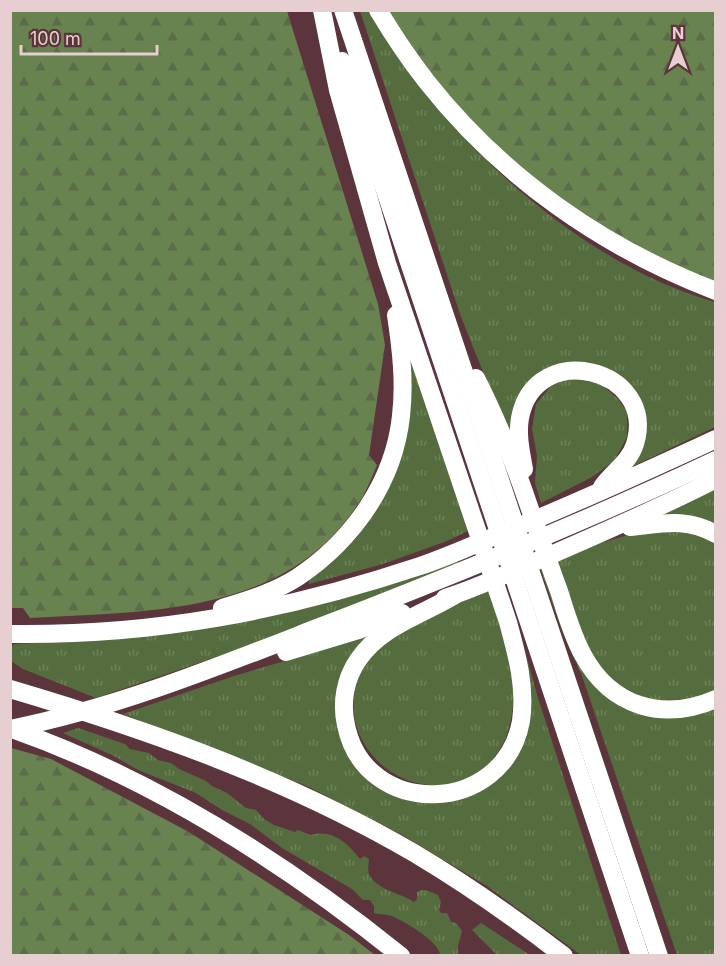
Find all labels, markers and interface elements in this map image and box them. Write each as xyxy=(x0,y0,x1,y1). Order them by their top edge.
scale bar xyxy=(21,18,158,56)
north arrow xyxy=(648,18,708,78)
text: N xyxy=(672,23,684,43)
text: 100 m xyxy=(30,28,81,49)

